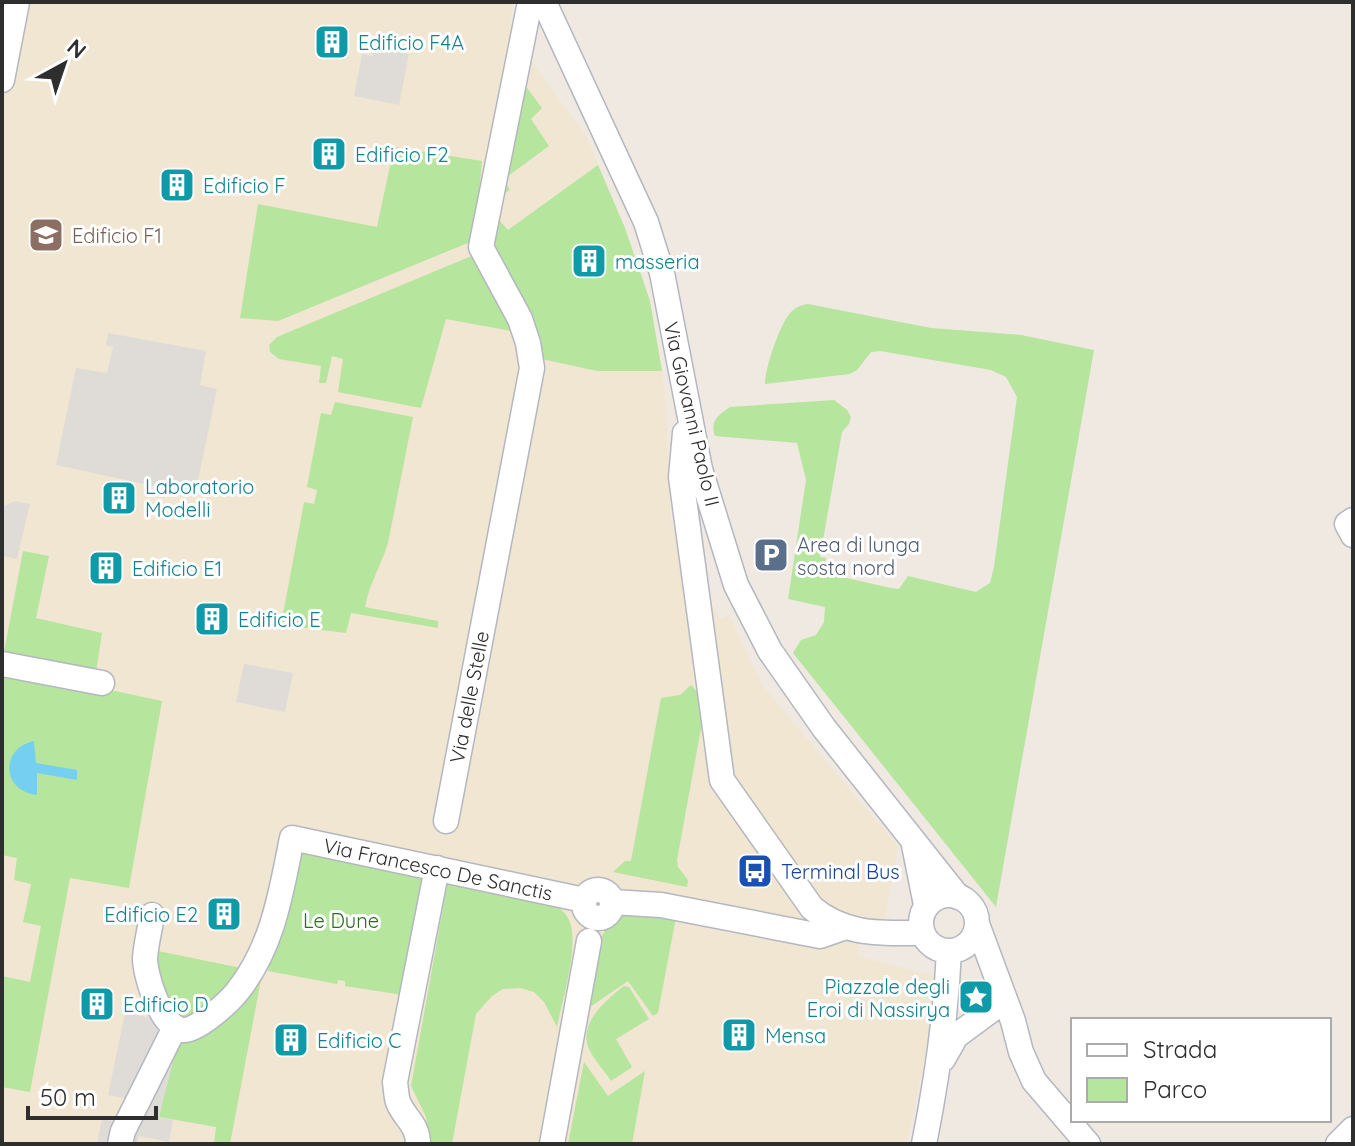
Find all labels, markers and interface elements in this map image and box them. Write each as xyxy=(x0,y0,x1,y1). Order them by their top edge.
building icon: Edificio F4A xyxy=(313,23,351,61)
north arrow xyxy=(24,24,104,104)
place label: Edificio F4A xyxy=(358,30,464,55)
text: N xyxy=(62,33,92,65)
building icon: Edificio F2 xyxy=(310,135,348,173)
place label: Edificio F2 xyxy=(355,142,449,167)
building icon: Edificio F xyxy=(158,166,196,204)
place label: Edificio F xyxy=(203,173,286,198)
school or university icon: Edificio F1 xyxy=(27,216,65,254)
place label: Edificio F1 xyxy=(72,223,162,248)
building icon: masseria xyxy=(570,242,608,280)
place label: masseria xyxy=(615,249,700,274)
street label: Via Giovanni Paolo II xyxy=(659,319,725,509)
place label: Laboratorio Modelli xyxy=(145,474,254,522)
building icon: Laboratorio Modelli xyxy=(100,479,138,517)
place label: Area di lunga sosta nord xyxy=(797,532,920,580)
parking icon: Area di lunga sosta nord xyxy=(752,536,790,574)
building icon: Edificio E1 xyxy=(87,549,125,587)
place label: Edificio E1 xyxy=(132,556,222,581)
building icon: Edificio E xyxy=(193,600,231,638)
place label: Edificio E xyxy=(238,607,321,632)
street label: Via delle Stelle xyxy=(444,629,494,765)
street label: Via Francesco De Sanctis xyxy=(321,833,555,905)
bus stop icon: Terminal Bus xyxy=(736,852,774,890)
place label: Terminal Bus xyxy=(781,859,900,884)
building icon: Edificio E2 xyxy=(205,895,243,933)
place label: Edificio E2 xyxy=(104,902,198,927)
park label: Le Dune xyxy=(303,908,379,933)
place label: Piazzale degli Eroi di Nassirya xyxy=(807,974,950,1022)
place icon: Piazzale degli Eroi di Nassirya xyxy=(957,978,995,1016)
building icon: Edificio D xyxy=(78,985,116,1023)
place label: Edificio D xyxy=(123,992,209,1017)
building icon: Mensa xyxy=(720,1016,758,1054)
legend xyxy=(1071,1018,1331,1122)
building icon: Edificio C xyxy=(272,1021,310,1059)
place label: Mensa xyxy=(765,1023,826,1048)
place label: Edificio C xyxy=(317,1028,401,1053)
text: Strada xyxy=(1143,1034,1217,1064)
scale bar xyxy=(28,1070,156,1120)
text: Parco xyxy=(1143,1074,1207,1104)
text: 50 m xyxy=(40,1082,96,1112)

